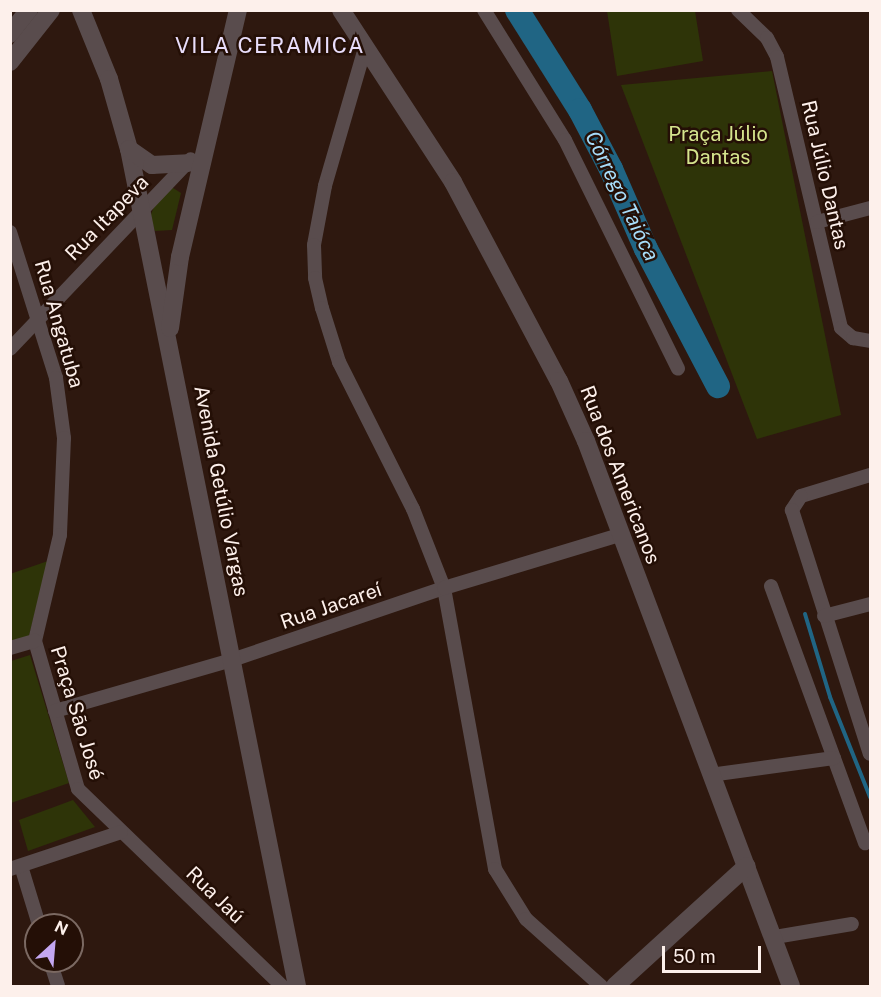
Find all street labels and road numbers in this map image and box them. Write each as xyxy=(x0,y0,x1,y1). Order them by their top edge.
street label: Rua Júlio Dantas xyxy=(796,98,854,252)
street label: Rua Itapeva xyxy=(60,170,154,266)
street label: Rua Angatuba xyxy=(29,257,89,391)
street label: Rua dos Americanos xyxy=(575,382,665,568)
street label: Avenida Getúlio Vargas xyxy=(189,383,253,599)
street label: Rua Jacareí xyxy=(277,578,385,634)
street label: Praça São José xyxy=(45,643,109,783)
street label: Rua Jaú xyxy=(181,862,249,928)

